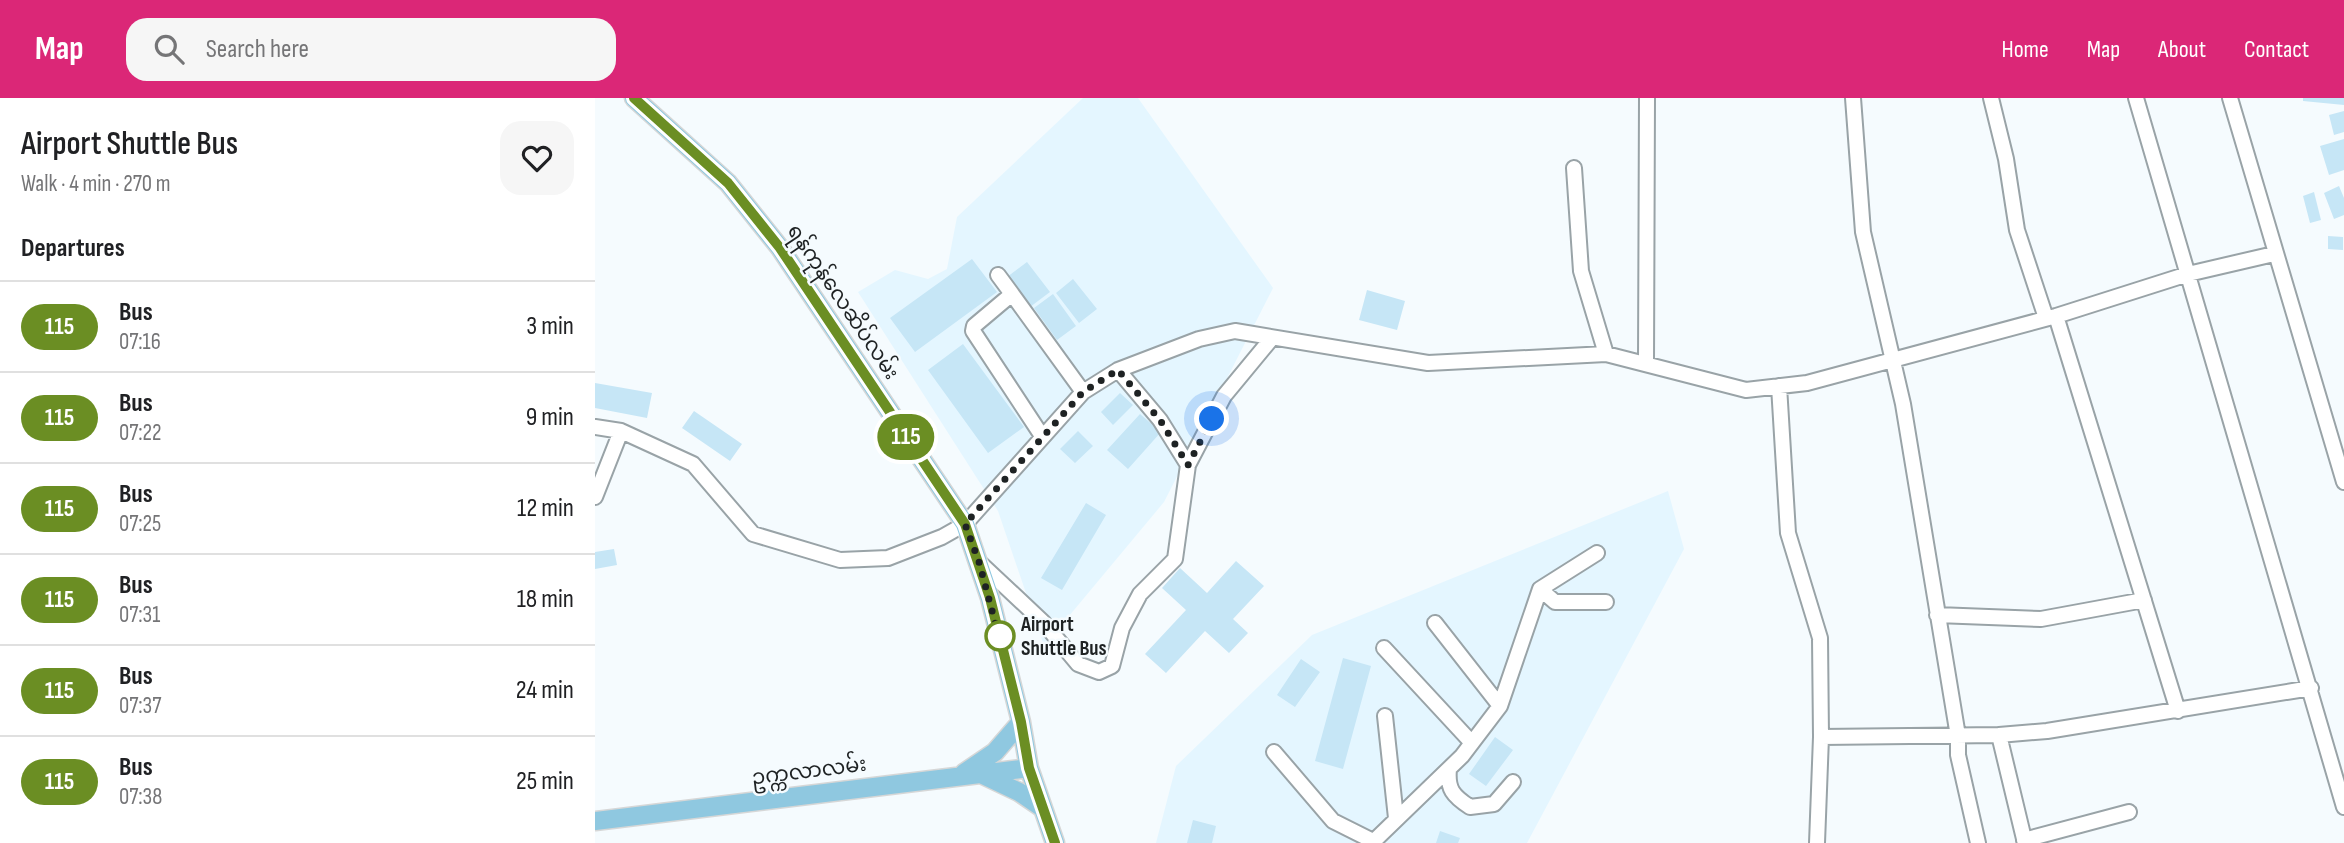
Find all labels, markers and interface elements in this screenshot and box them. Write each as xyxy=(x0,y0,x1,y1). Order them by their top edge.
search box xyxy=(126,18,616,81)
text: Map xyxy=(35,29,84,69)
icon: search xyxy=(150,30,188,68)
text: Search here xyxy=(206,34,309,65)
text: Home xyxy=(2001,35,2049,64)
text: Map xyxy=(2087,35,2120,64)
text: About xyxy=(2158,35,2206,64)
text: Contact xyxy=(2244,35,2309,64)
button: heart xyxy=(500,121,574,195)
text: Airport Shuttle Bus xyxy=(21,124,238,164)
text: Walk · 4 min · 270 m xyxy=(21,170,171,198)
street label: ရန်ကုန်လေဆိပ်လမ်း xyxy=(779,217,907,387)
text: Departures xyxy=(21,233,125,264)
text: Bus xyxy=(119,297,153,328)
text: 3 min xyxy=(526,311,574,342)
text: 115 xyxy=(45,312,74,341)
text: 07:16 xyxy=(119,328,161,356)
text: Bus xyxy=(119,388,153,419)
your location xyxy=(1194,401,1229,436)
text: 9 min xyxy=(526,402,574,433)
text: 115 xyxy=(45,403,74,432)
line badge: 115 xyxy=(866,414,946,460)
text: 07:22 xyxy=(119,419,162,447)
text: 115 xyxy=(891,422,921,451)
text: Bus xyxy=(119,479,153,510)
text: 12 min xyxy=(517,493,574,524)
text: 115 xyxy=(45,494,74,523)
text: 07:25 xyxy=(119,510,161,538)
text: Bus xyxy=(119,570,153,601)
text: 18 min xyxy=(517,584,574,615)
text: 115 xyxy=(45,585,74,614)
text: 07:31 xyxy=(119,601,160,629)
place label: Airport Shuttle Bus xyxy=(1020,612,1107,661)
marker: Airport Shuttle Bus xyxy=(985,621,1015,651)
text: Bus xyxy=(119,661,153,692)
text: 24 min xyxy=(516,675,574,706)
text: 115 xyxy=(45,676,74,705)
text: 07:37 xyxy=(119,692,161,720)
street label: ဥက္ကလာလမ်း xyxy=(750,748,868,794)
text: Bus xyxy=(119,752,153,783)
text: 25 min xyxy=(516,766,574,797)
text: 115 xyxy=(45,767,74,796)
text: 07:38 xyxy=(119,783,162,811)

